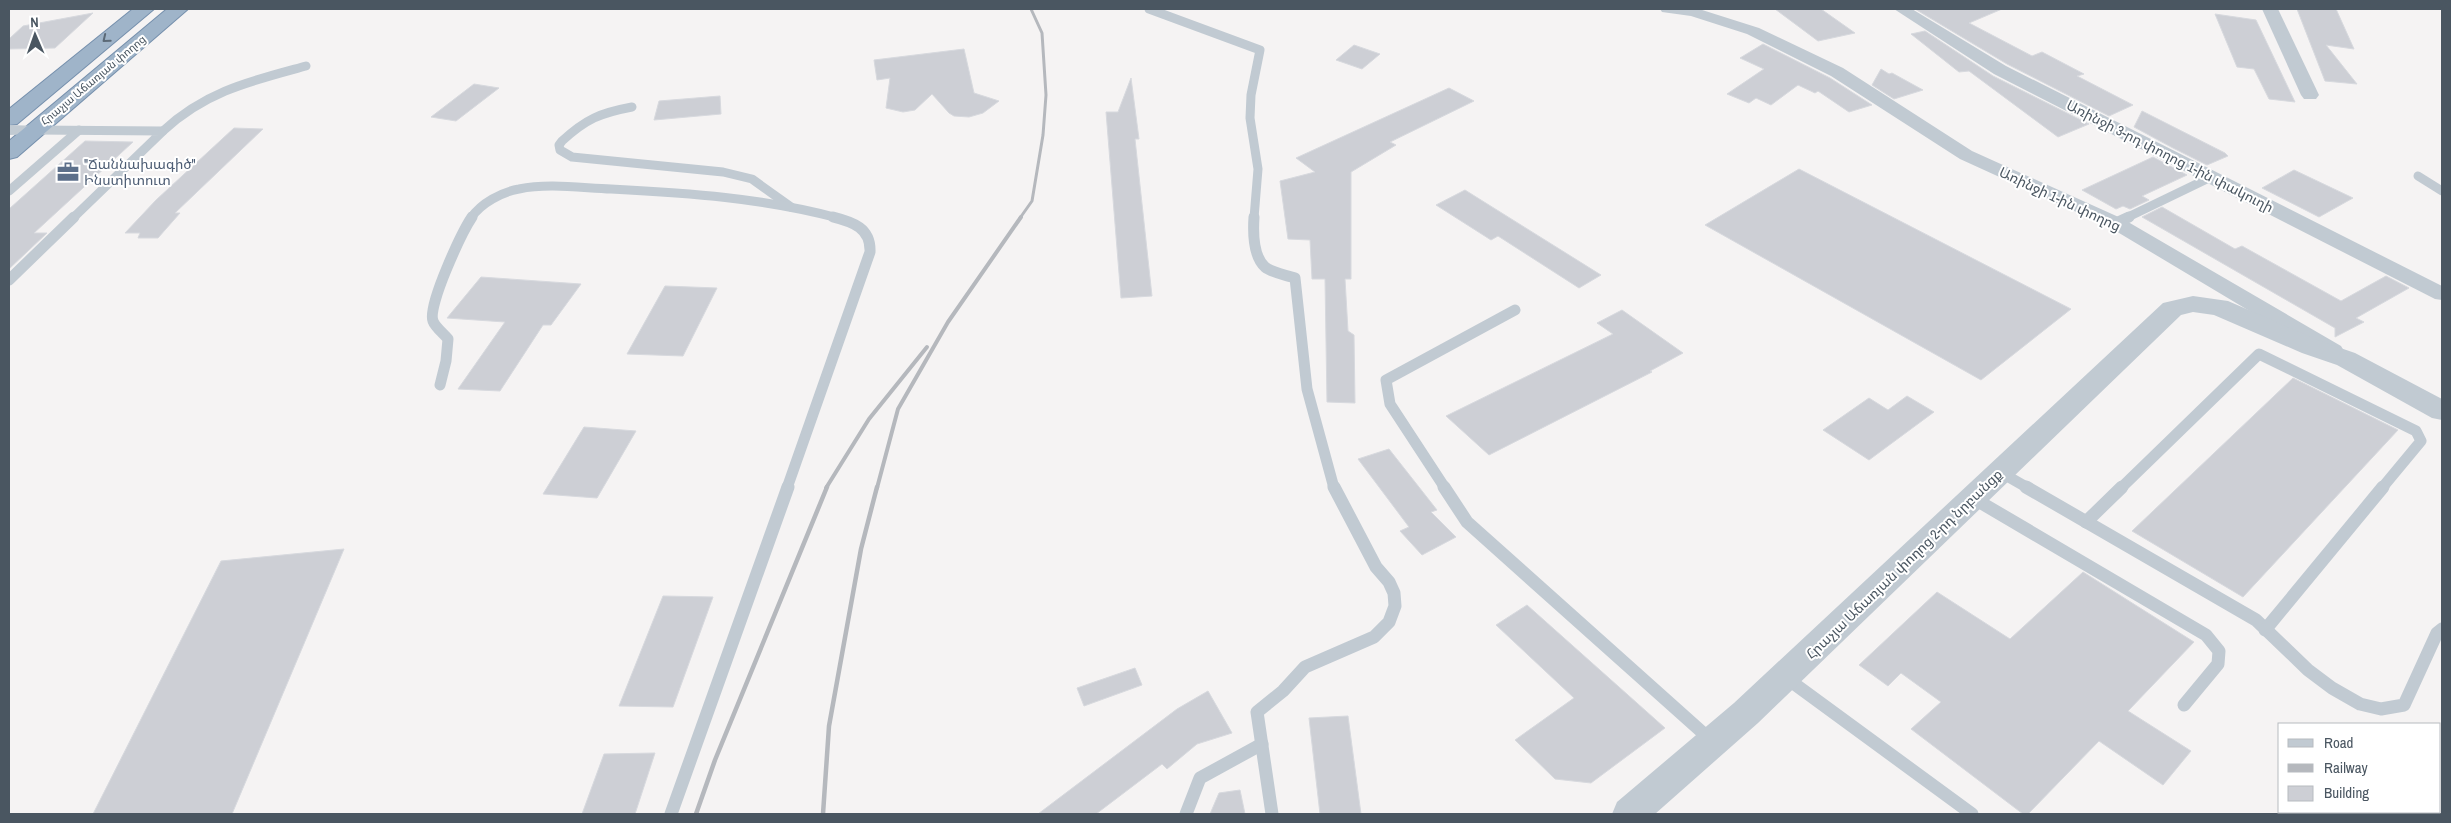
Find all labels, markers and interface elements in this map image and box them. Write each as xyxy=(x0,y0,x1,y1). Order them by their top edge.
north arrow xyxy=(10,10,60,60)
text: N xyxy=(30,13,39,31)
street label: Հրաչյա Աճառյան փողոց xyxy=(38,32,148,128)
one-way arrow xyxy=(103,34,112,42)
street label: Առինջի 3-րդ փողոց 1-ին փակուղի xyxy=(2063,96,2277,216)
place label: "Ճաննախագիծ" Ինստիտուտ xyxy=(84,155,196,189)
office icon: "Ճաննախագիծ" Ինստիտուտ xyxy=(55,159,81,185)
street label: Առինջի 1-ին փողոց xyxy=(1996,163,2124,235)
street label: Հրաչյա Աճառյան փողոց 2-րդ նրբանցք xyxy=(1802,465,2006,663)
legend xyxy=(2278,723,2441,813)
text: Road xyxy=(2324,732,2353,753)
text: Railway xyxy=(2324,757,2369,778)
text: Building xyxy=(2324,782,2369,803)

